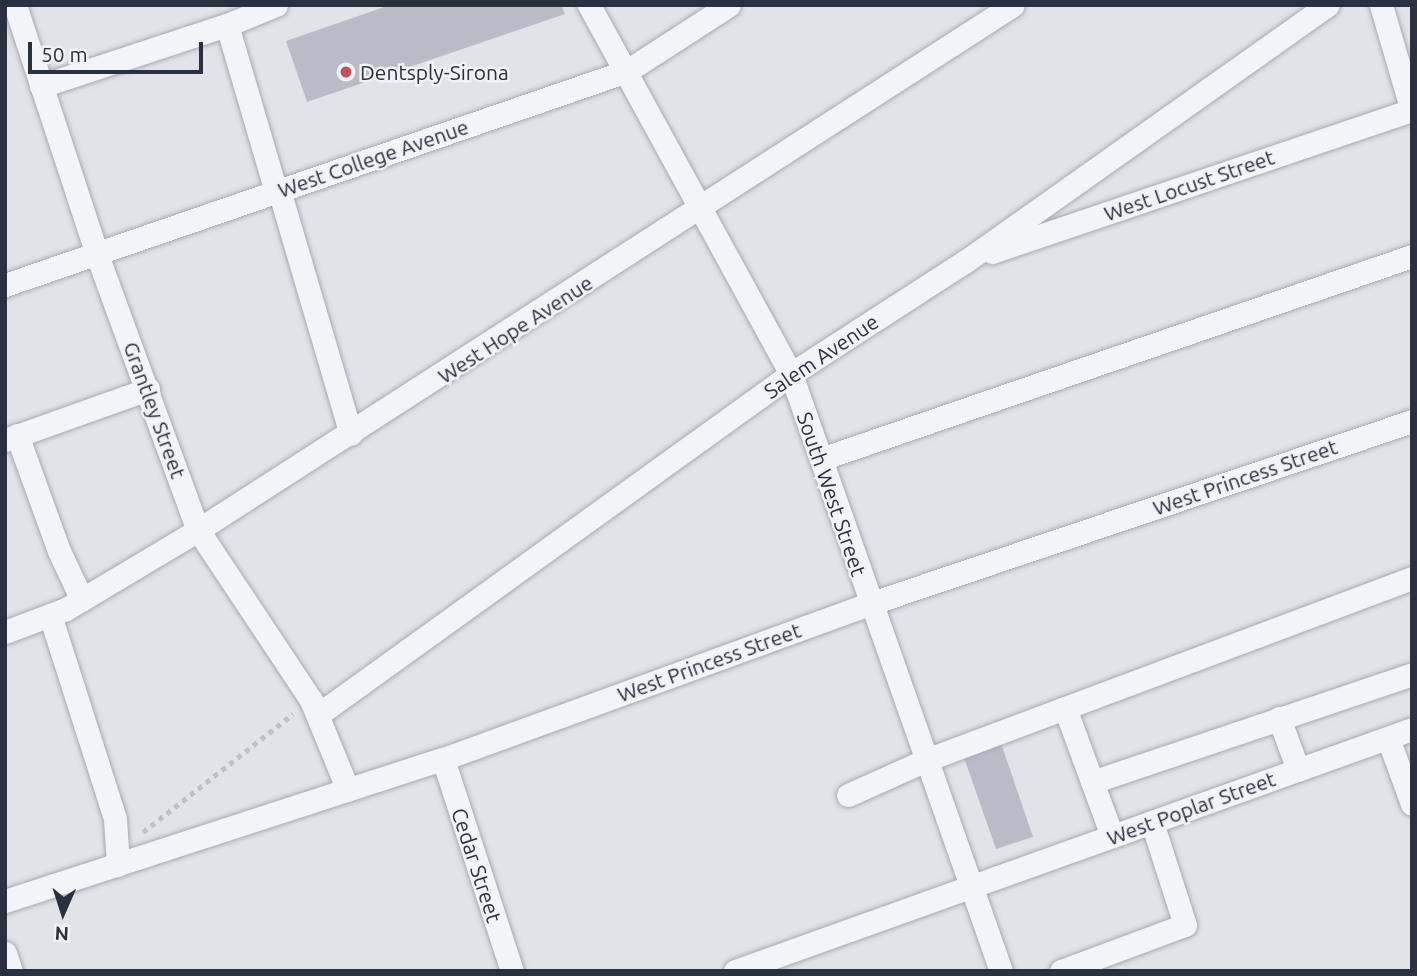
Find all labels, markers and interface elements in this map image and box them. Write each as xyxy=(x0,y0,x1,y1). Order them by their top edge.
scale bar xyxy=(32,28,206,72)
text: 50 m xyxy=(41,42,88,66)
place label: Dentsply-Sirona xyxy=(360,59,509,85)
marker: Dentsply-Sirona xyxy=(338,64,354,80)
street label: West College Avenue xyxy=(274,114,472,202)
street label: West Locust Street xyxy=(1101,144,1277,226)
street label: West Hope Avenue xyxy=(433,270,597,388)
street label: Salem Avenue xyxy=(759,308,883,404)
street label: Grantley Street xyxy=(119,338,191,482)
street label: South West Street xyxy=(792,409,872,579)
street label: West Princess Street xyxy=(1149,434,1341,520)
street label: West Princess Street xyxy=(614,617,804,707)
street label: West Poplar Street xyxy=(1103,766,1279,850)
street label: Cedar Street xyxy=(447,805,507,925)
north arrow xyxy=(28,878,98,948)
text: N xyxy=(54,923,70,945)

